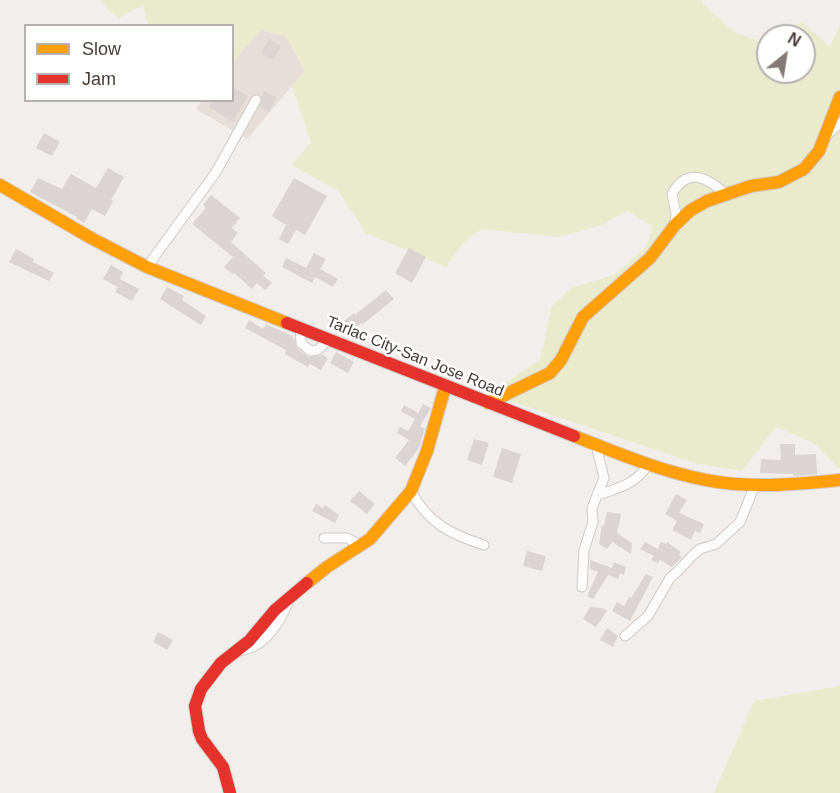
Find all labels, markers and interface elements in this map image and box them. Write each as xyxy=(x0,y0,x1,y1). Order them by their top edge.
legend xyxy=(24,24,234,102)
north arrow xyxy=(756,24,816,84)
text: N xyxy=(785,29,804,50)
text: Slow xyxy=(82,39,121,59)
text: Jam xyxy=(82,69,116,89)
street label: Tarlac City-San Jose Road xyxy=(324,313,506,401)

